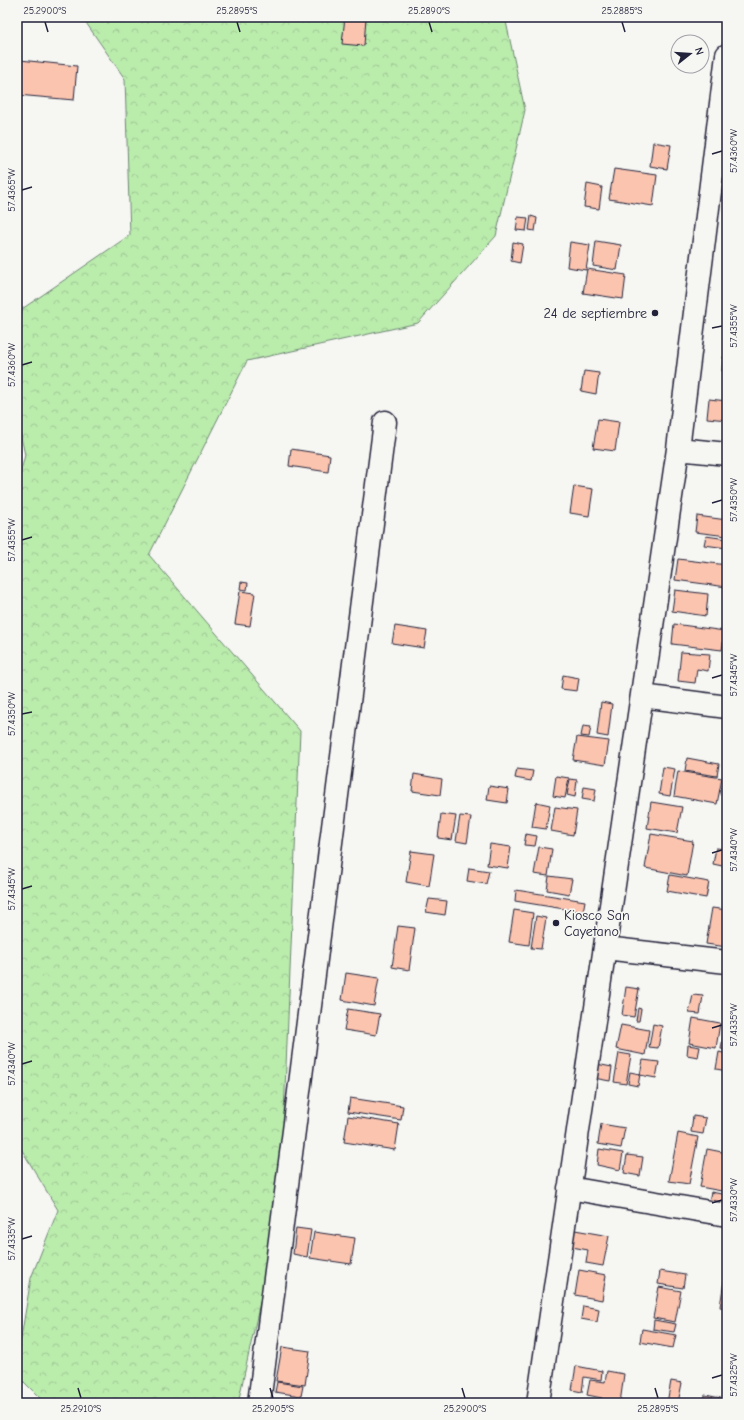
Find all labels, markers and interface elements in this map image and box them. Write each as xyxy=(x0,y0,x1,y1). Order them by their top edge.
text: 25.2900°S xyxy=(24,5,67,17)
text: 25.2895°S xyxy=(216,5,258,17)
text: 25.2890°S xyxy=(408,5,450,17)
text: 25.2885°S xyxy=(601,5,643,17)
north arrow xyxy=(670,34,710,74)
text: N xyxy=(692,46,706,57)
text: 57.4360°W xyxy=(728,129,740,173)
text: 57.4365°W xyxy=(6,168,18,212)
text: 57.4355°W xyxy=(728,304,740,348)
place label: 24 de septiembre xyxy=(544,305,647,322)
marker: 24 de septiembre xyxy=(650,308,660,318)
text: 57.4360°W xyxy=(6,343,18,387)
text: 57.4350°W xyxy=(728,478,740,522)
text: 57.4355°W xyxy=(6,518,18,562)
text: 57.4345°W xyxy=(728,653,740,696)
text: 57.4350°W xyxy=(6,692,18,736)
text: 57.4340°W xyxy=(728,828,740,872)
text: 57.4345°W xyxy=(6,867,18,910)
place label: Kiosco San Cayetano xyxy=(564,907,630,940)
marker: Kiosco San Cayetano xyxy=(551,918,561,928)
text: 57.4335°W xyxy=(728,1003,740,1047)
text: 57.4340°W xyxy=(6,1042,18,1086)
text: 57.4330°W xyxy=(728,1178,740,1222)
text: 57.4335°W xyxy=(6,1217,18,1261)
text: 57.4325°W xyxy=(728,1353,740,1397)
text: 25.2910°S xyxy=(61,1403,102,1415)
text: 25.2905°S xyxy=(252,1403,295,1415)
text: 25.2900°S xyxy=(444,1403,487,1415)
text: 25.2895°S xyxy=(637,1403,679,1415)

